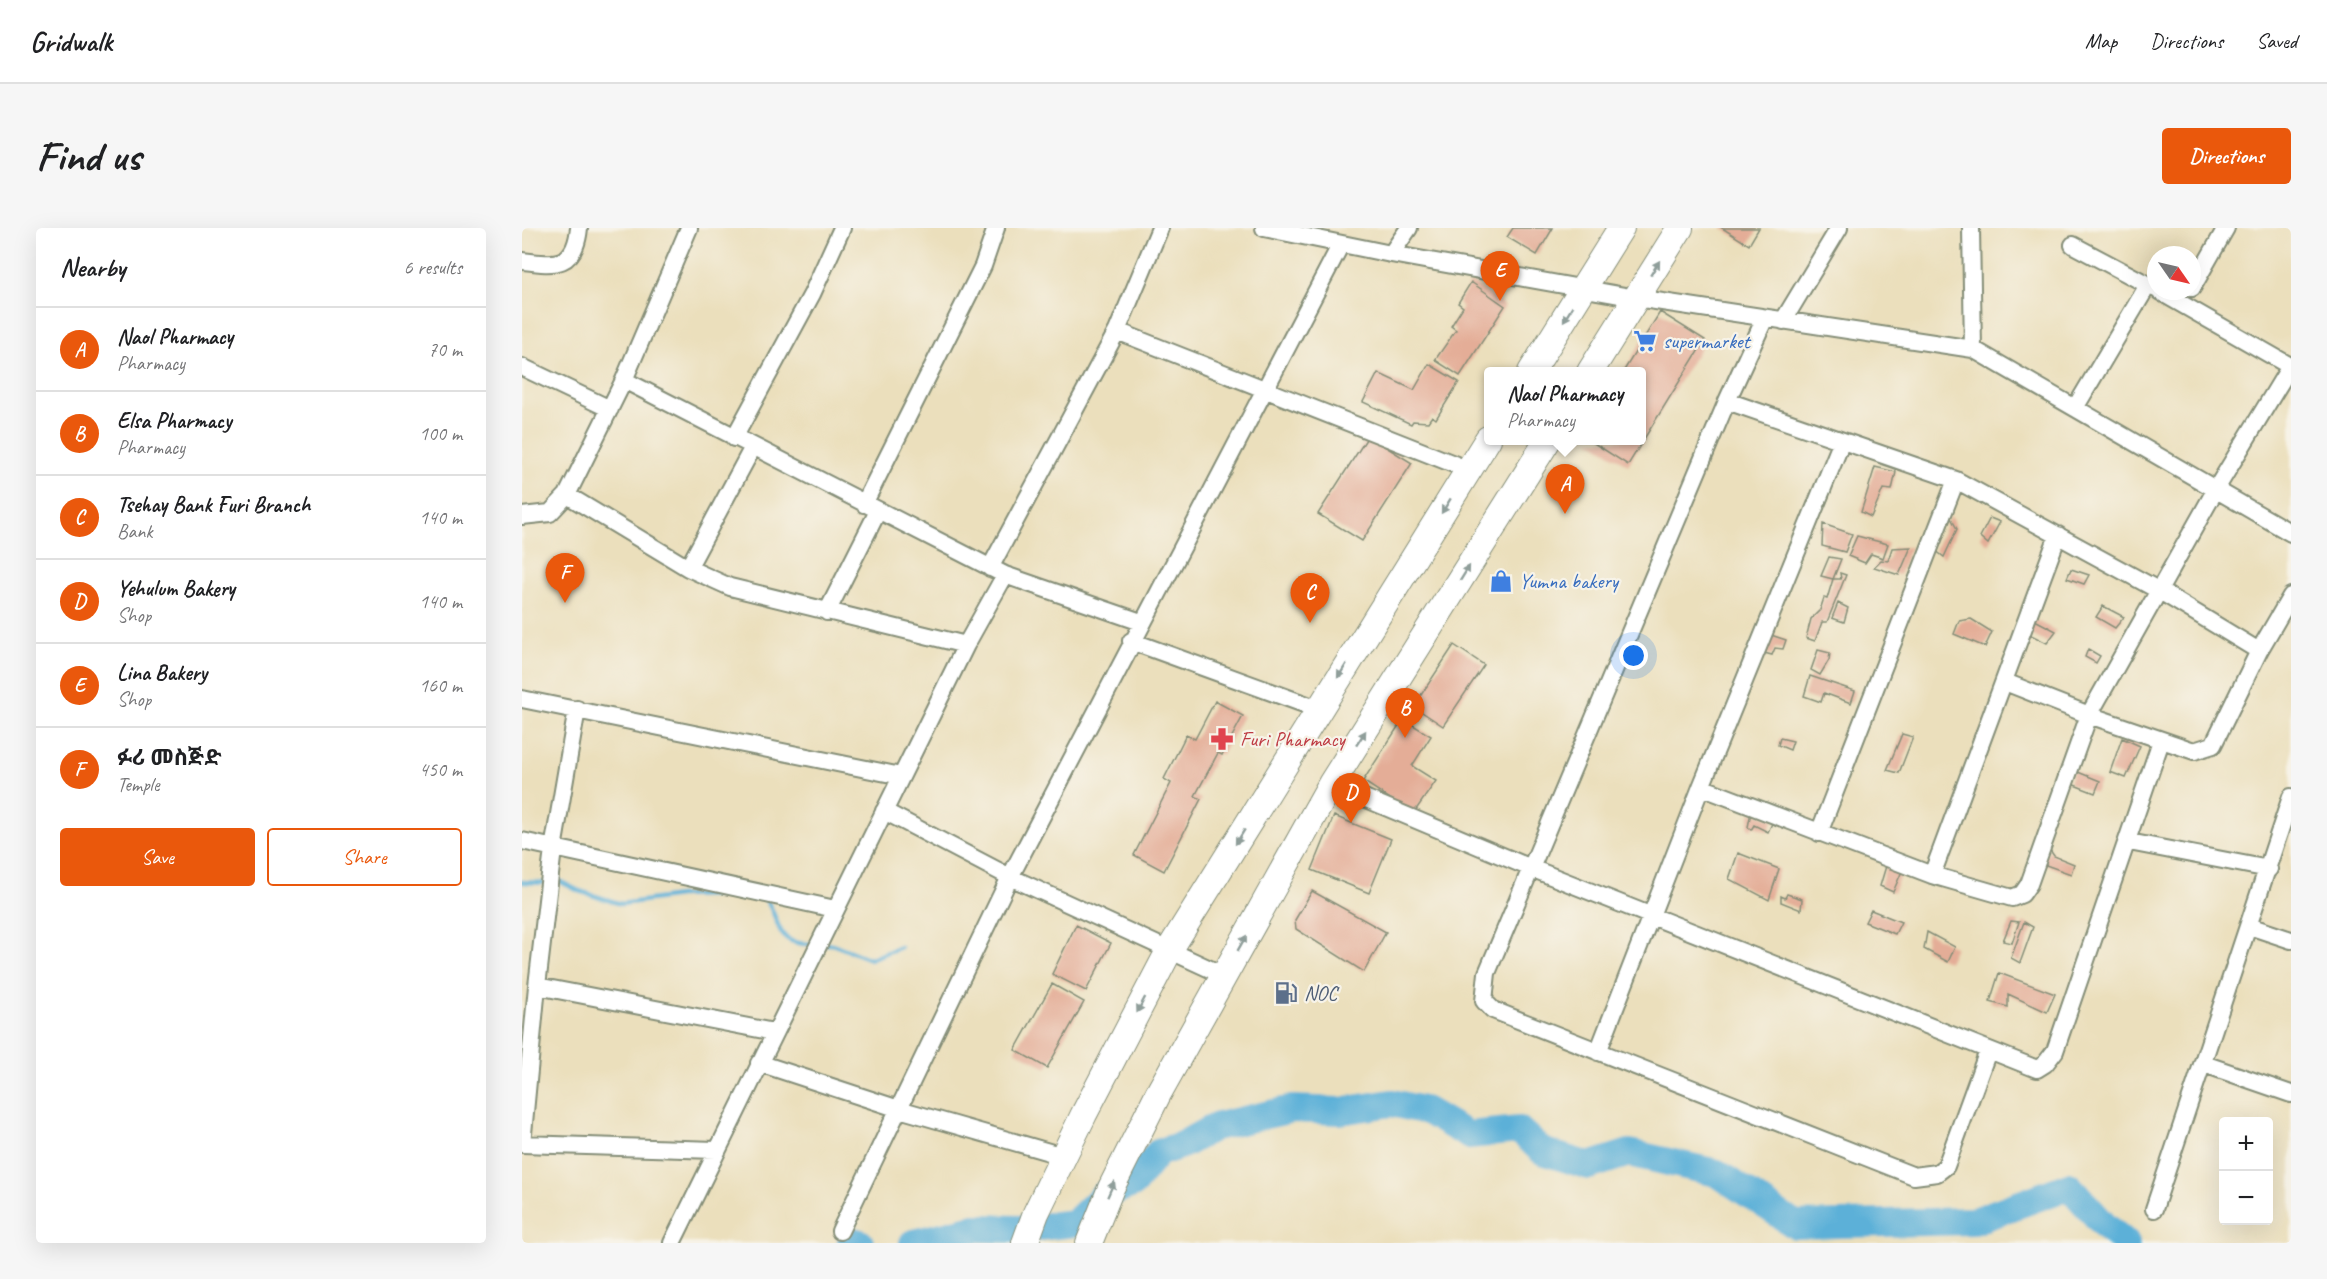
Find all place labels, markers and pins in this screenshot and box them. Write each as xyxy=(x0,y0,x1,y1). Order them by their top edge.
pin: E xyxy=(1480,251,1520,301)
supermarket icon: supermarket xyxy=(1632,328,1658,354)
place label: supermarket xyxy=(1663,328,1752,354)
pin: A xyxy=(1546,464,1584,514)
pin: F xyxy=(546,554,585,603)
shop icon: Yumna bakery xyxy=(1488,568,1514,594)
place label: Yumna bakery xyxy=(1519,568,1620,594)
pin: C xyxy=(1290,574,1330,623)
pin: B xyxy=(1386,688,1424,738)
pharmacy icon: Furi Pharmacy xyxy=(1209,726,1235,752)
place label: Furi Pharmacy xyxy=(1240,726,1347,752)
pin: D xyxy=(1332,774,1370,823)
fuel station icon: NOC xyxy=(1273,980,1299,1006)
place label: NOC xyxy=(1304,980,1340,1006)

